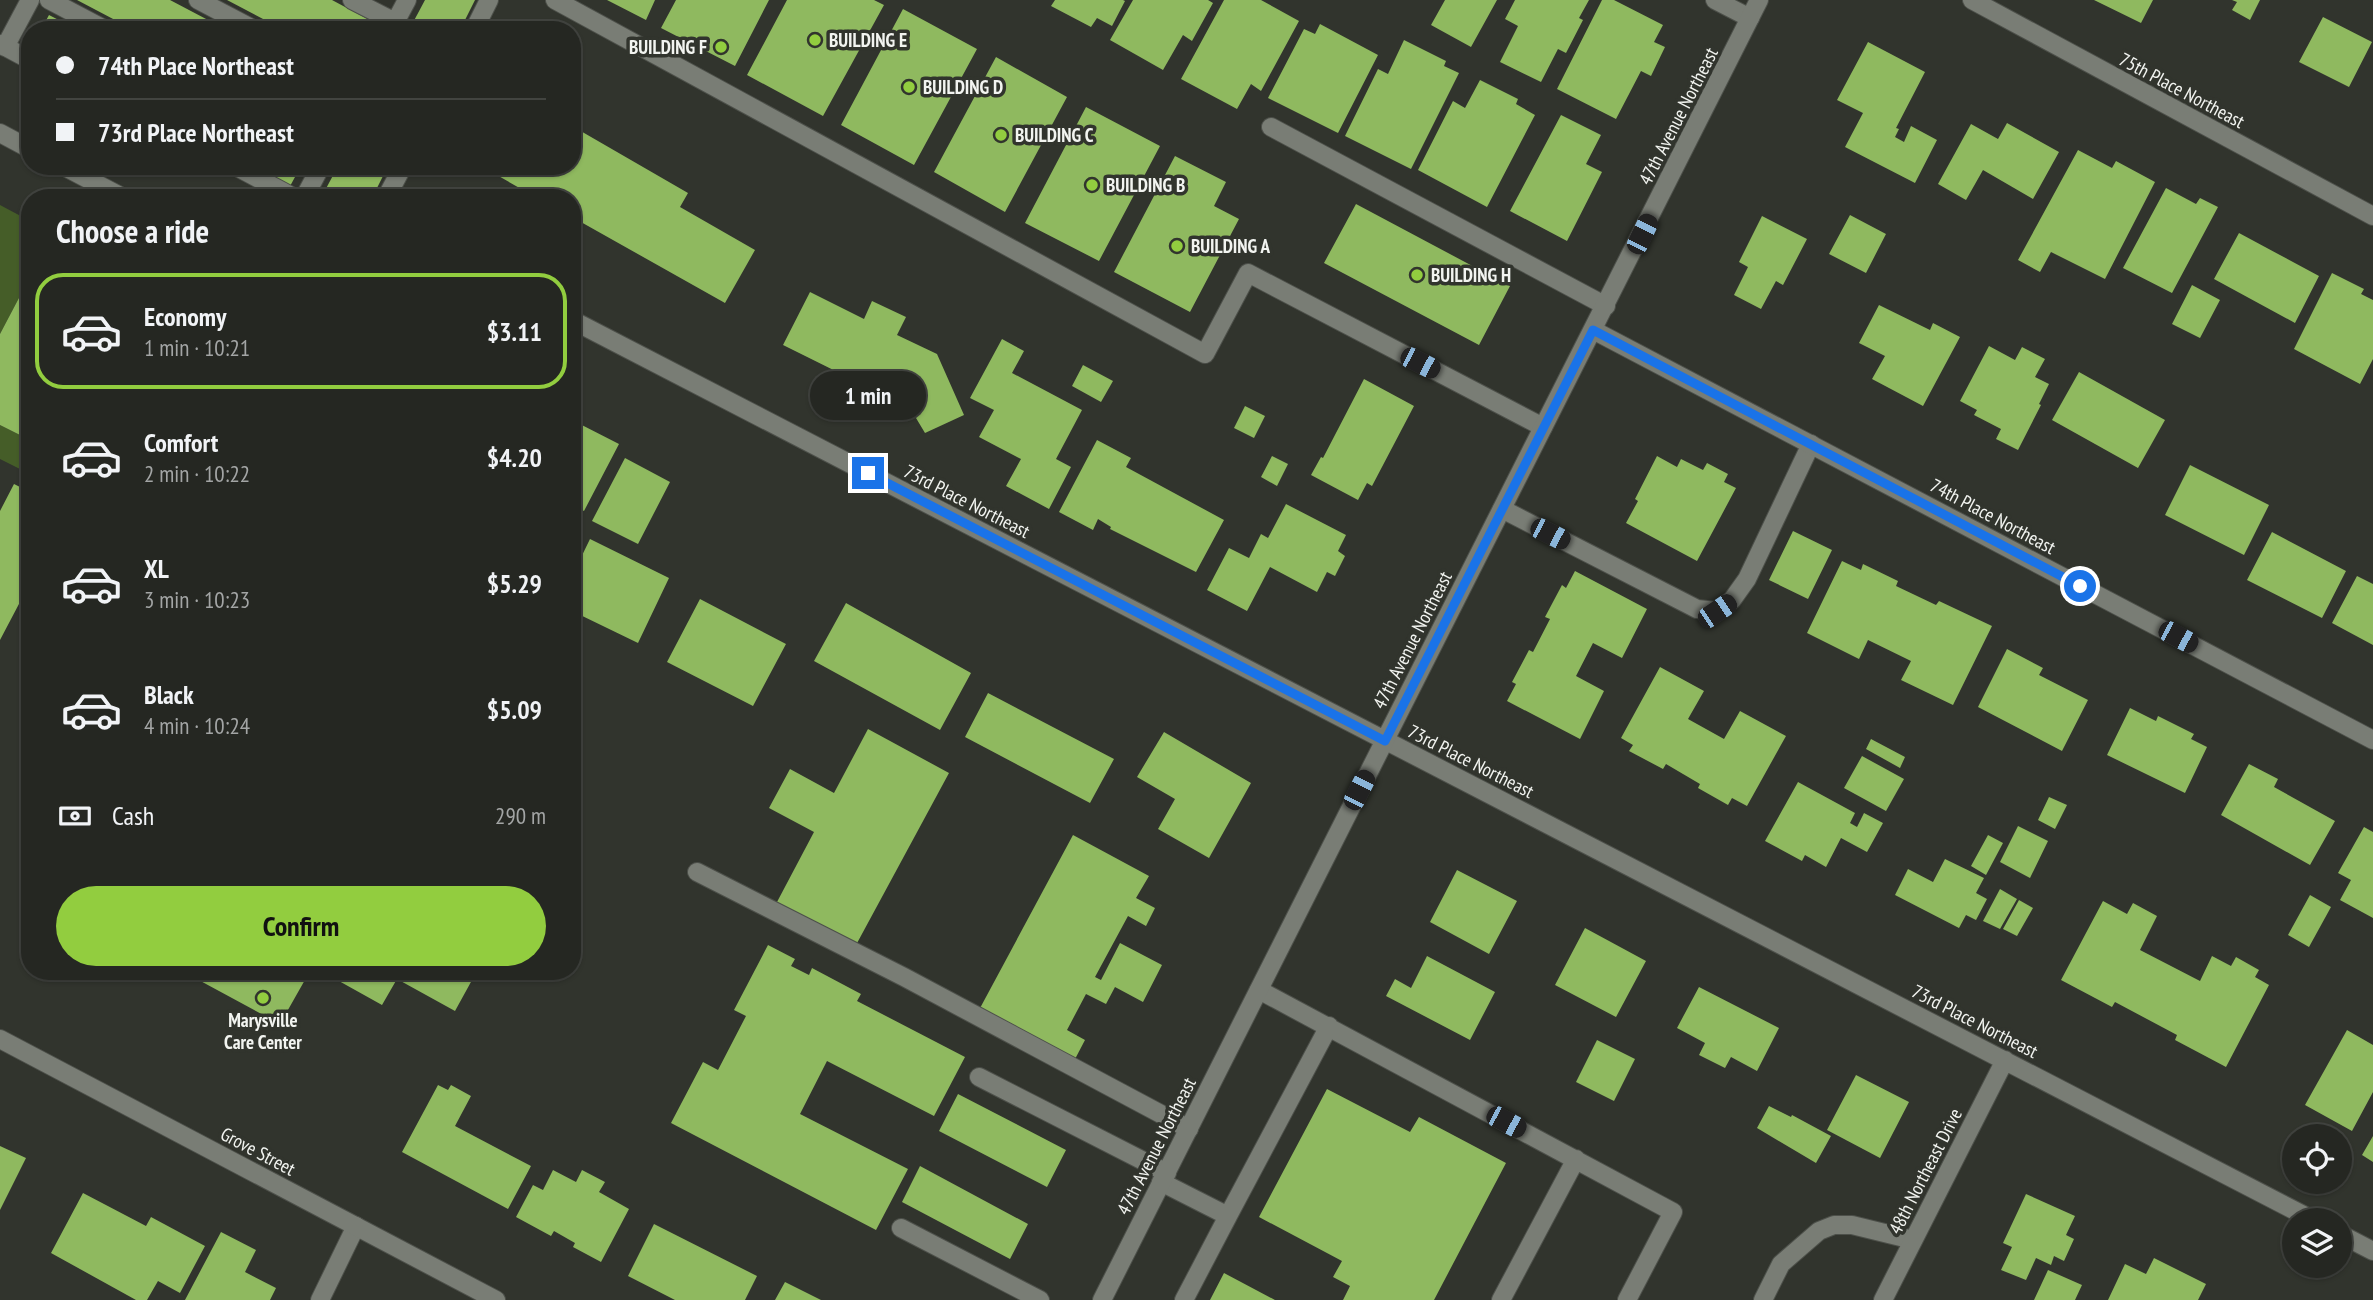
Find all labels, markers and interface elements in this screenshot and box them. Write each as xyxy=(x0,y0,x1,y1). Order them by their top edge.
place label: BUILDING E xyxy=(829,28,907,52)
marker: BUILDING E xyxy=(807,32,823,48)
place label: BUILDING F xyxy=(629,35,707,59)
marker: BUILDING F xyxy=(713,39,729,55)
street label: 47th Avenue Northeast xyxy=(1633,43,1723,189)
street label: 75th Place Northeast xyxy=(2115,47,2249,133)
text: 74th Place Northeast xyxy=(98,49,294,82)
place label: BUILDING D xyxy=(923,75,1003,99)
marker: BUILDING D xyxy=(901,79,917,95)
text: 73rd Place Northeast xyxy=(98,116,294,149)
place label: BUILDING C xyxy=(1015,123,1094,147)
marker: BUILDING C xyxy=(993,127,1009,143)
place label: BUILDING B xyxy=(1106,173,1185,197)
marker: BUILDING B xyxy=(1084,177,1100,193)
text: Choose a ride xyxy=(56,210,209,252)
car xyxy=(1624,211,1661,257)
place label: BUILDING A xyxy=(1191,234,1270,258)
marker: BUILDING A xyxy=(1169,238,1185,254)
place label: BUILDING H xyxy=(1431,263,1511,287)
marker: BUILDING H xyxy=(1409,267,1425,283)
icon: car xyxy=(60,300,123,363)
text: Economy xyxy=(144,300,226,333)
text: $3.11 xyxy=(487,315,542,348)
text: 1 min · 10:21 xyxy=(144,333,250,362)
car xyxy=(1397,344,1444,382)
callout: 1 min xyxy=(810,372,926,420)
text: 1 min xyxy=(845,381,891,410)
icon: car xyxy=(60,426,123,489)
text: Comfort xyxy=(144,426,218,459)
text: $4.20 xyxy=(487,441,542,474)
route end xyxy=(852,457,884,489)
text: 2 min · 10:22 xyxy=(144,459,250,488)
street label: 73rd Place Northeast xyxy=(900,459,1035,543)
street label: 74th Place Northeast xyxy=(1926,473,2060,559)
car xyxy=(1527,515,1574,553)
icon: car xyxy=(60,552,123,615)
text: XL xyxy=(144,552,169,585)
text: $5.29 xyxy=(487,567,542,600)
street label: 47th Avenue Northeast xyxy=(1367,567,1457,713)
route start xyxy=(2064,570,2096,602)
text: 3 min · 10:23 xyxy=(144,585,250,614)
car xyxy=(1694,591,1741,631)
car xyxy=(2155,618,2202,656)
icon: car xyxy=(60,678,123,741)
text: Black xyxy=(144,678,194,711)
text: $5.09 xyxy=(487,693,542,726)
text: 4 min · 10:24 xyxy=(144,711,250,740)
street label: 73rd Place Northeast xyxy=(1404,719,1539,803)
car xyxy=(1341,767,1378,813)
icon: cash xyxy=(56,797,94,835)
text: Cash xyxy=(112,799,154,832)
text: 290 m xyxy=(495,801,546,830)
button: Confirm xyxy=(56,886,546,966)
street label: 73rd Place Northeast xyxy=(1908,979,2043,1063)
marker: Marysville Care Center xyxy=(255,990,271,1006)
place label: Marysville Care Center xyxy=(224,1008,302,1054)
street label: 47th Avenue Northeast xyxy=(1111,1073,1201,1219)
car xyxy=(1483,1103,1530,1141)
street label: 48th Northeast Drive xyxy=(1883,1104,1967,1238)
street label: Grove Street xyxy=(217,1121,300,1181)
map controls xyxy=(2282,1124,2352,1278)
button: locate xyxy=(2282,1124,2352,1194)
button: layers xyxy=(2282,1208,2352,1278)

